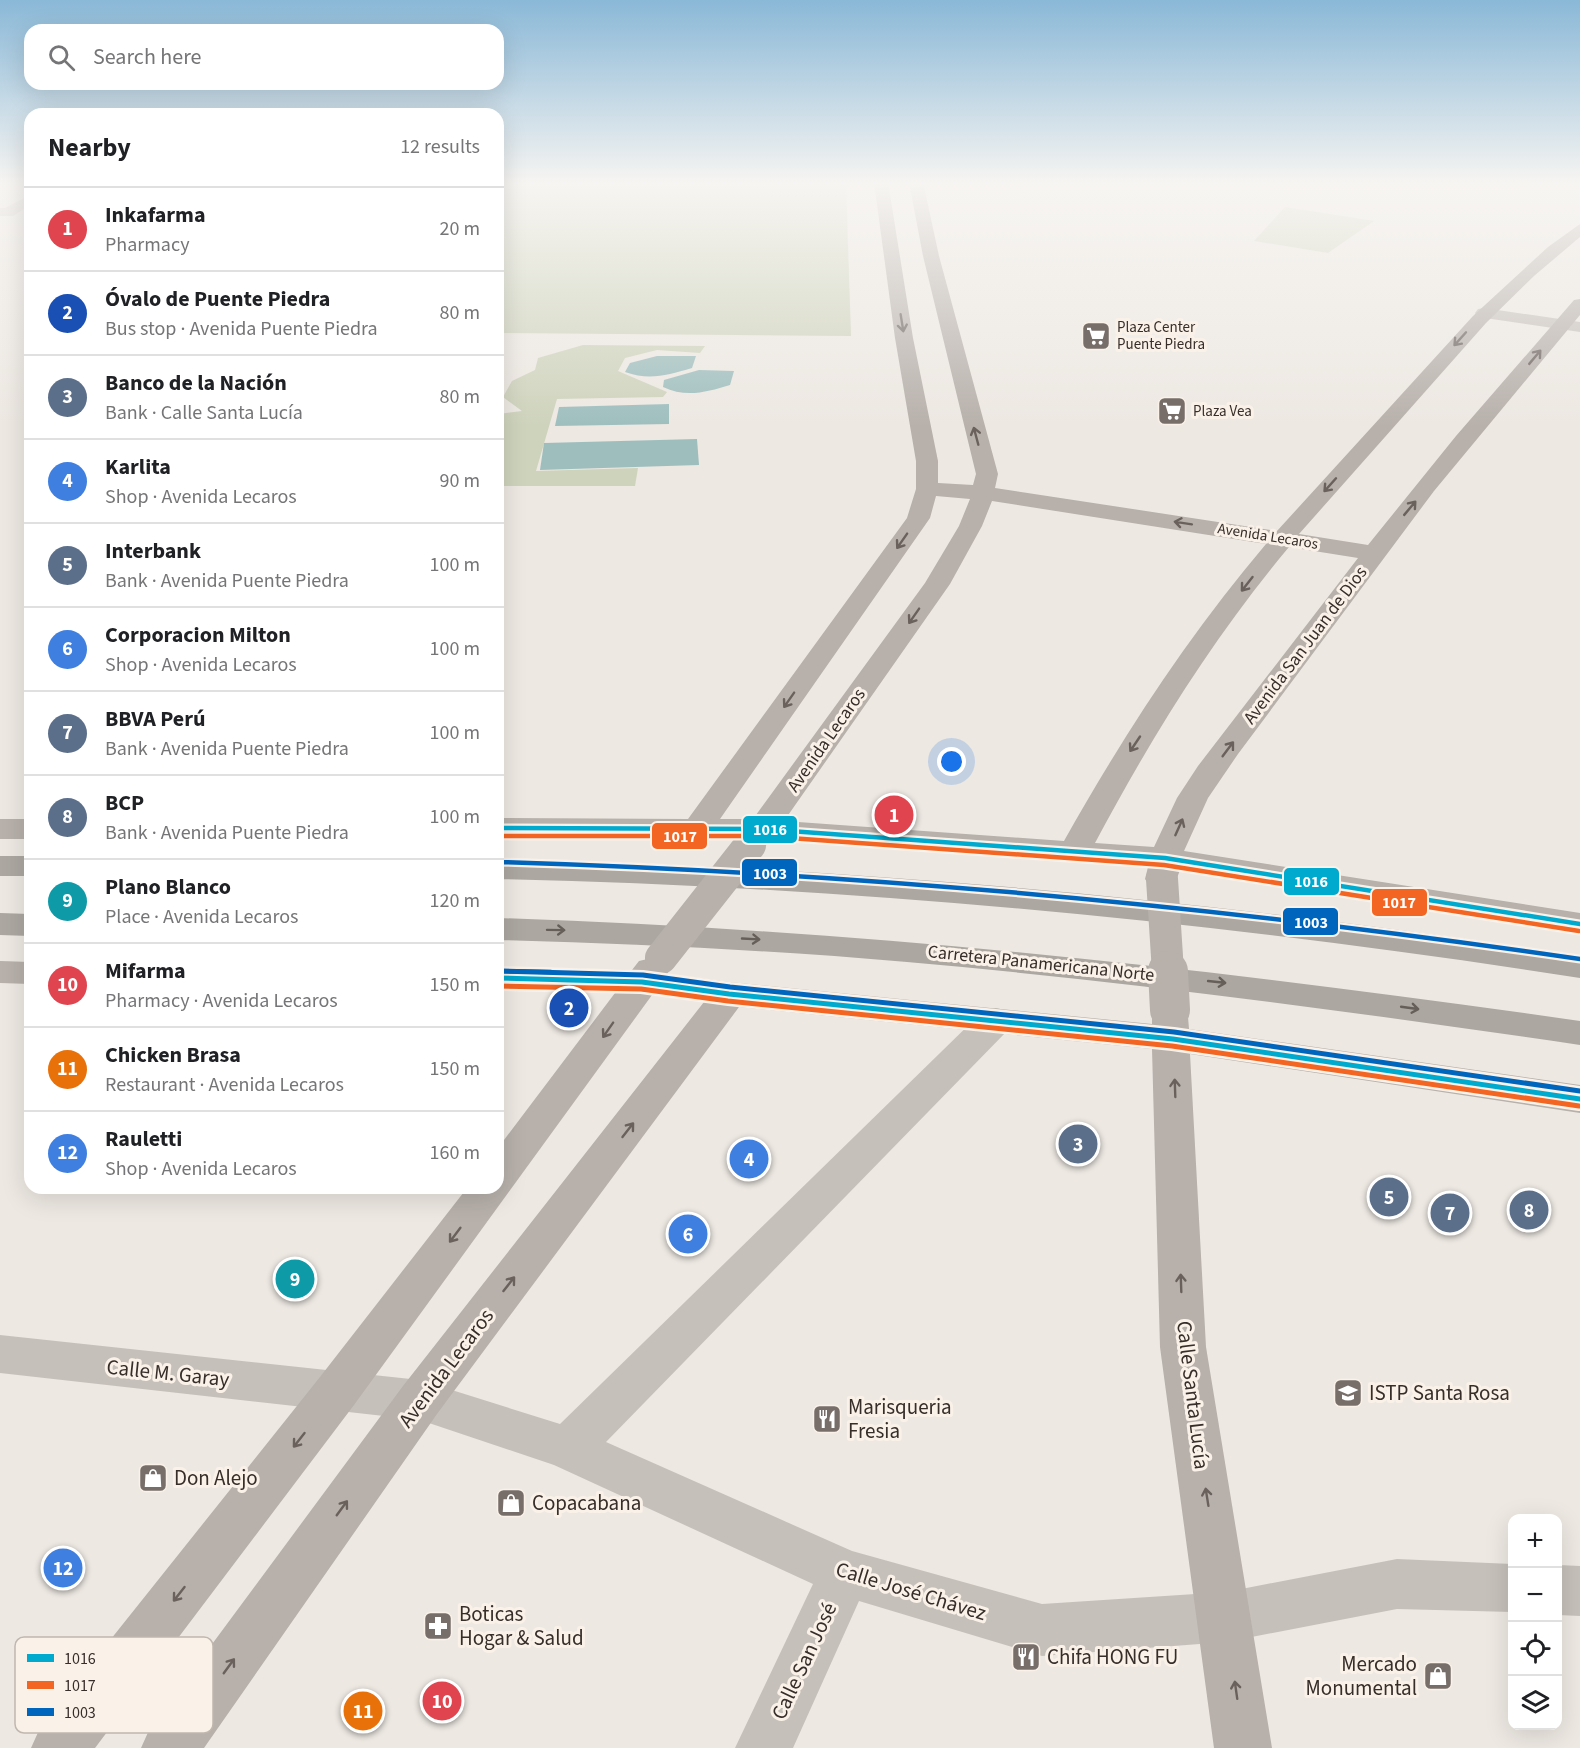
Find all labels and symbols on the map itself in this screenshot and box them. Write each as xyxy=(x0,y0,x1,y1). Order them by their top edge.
one-way arrow xyxy=(896,312,907,332)
place label: Plaza Center Puente Piedra xyxy=(1117,317,1205,355)
supermarket icon: Plaza Center Puente Piedra xyxy=(1080,320,1112,352)
one-way arrow xyxy=(1453,332,1467,347)
one-way arrow xyxy=(1528,349,1541,365)
supermarket icon: Plaza Vea xyxy=(1156,395,1188,427)
place label: Plaza Vea xyxy=(1193,401,1252,422)
one-way arrow xyxy=(970,427,982,446)
one-way arrow xyxy=(1323,477,1337,492)
one-way arrow xyxy=(1404,500,1417,516)
one-way arrow xyxy=(1174,517,1194,528)
street label: Avenida Lecaros xyxy=(1216,518,1320,555)
one-way arrow xyxy=(896,532,908,548)
street label: Avenida San Juan de Dios xyxy=(1238,561,1373,730)
one-way arrow xyxy=(1240,576,1253,592)
one-way arrow xyxy=(908,607,920,623)
street label: Avenida Lecaros xyxy=(781,683,872,797)
one-way arrow xyxy=(783,691,795,707)
one-way arrow xyxy=(1129,735,1141,751)
one-way arrow xyxy=(1221,742,1234,758)
your location xyxy=(937,747,966,776)
pin: 1 xyxy=(874,792,914,838)
line badge: 1016 xyxy=(742,815,798,844)
text: 1016 xyxy=(753,819,787,841)
one-way arrow xyxy=(1173,819,1185,837)
line badge: 1017 xyxy=(651,822,708,850)
text: 1017 xyxy=(663,826,697,848)
line badge: 1003 xyxy=(741,858,798,887)
text: 1003 xyxy=(753,863,787,885)
line badge: 1016 xyxy=(1283,867,1340,896)
text: 1016 xyxy=(1294,871,1328,893)
line badge: 1017 xyxy=(1371,888,1428,917)
text: 1017 xyxy=(1382,892,1416,914)
line badge: 1003 xyxy=(1282,907,1339,936)
text: 1003 xyxy=(1294,912,1328,934)
one-way arrow xyxy=(546,924,566,936)
one-way arrow xyxy=(741,934,761,945)
street label: Carretera Panamericana Norte xyxy=(926,939,1156,988)
one-way arrow xyxy=(1207,977,1227,988)
pin: 2 xyxy=(550,986,588,1030)
one-way arrow xyxy=(1400,1002,1420,1013)
one-way arrow xyxy=(602,1022,614,1038)
one-way arrow xyxy=(1169,1079,1180,1099)
one-way arrow xyxy=(622,1122,635,1138)
pin: 3 xyxy=(1058,1122,1098,1166)
pin: 4 xyxy=(730,1136,768,1182)
pin: 5 xyxy=(1370,1174,1408,1220)
pin: 8 xyxy=(1510,1188,1549,1232)
pin: 7 xyxy=(1430,1190,1470,1236)
pin: 6 xyxy=(668,1212,708,1256)
one-way arrow xyxy=(449,1226,461,1242)
pin: 9 xyxy=(276,1256,314,1302)
one-way arrow xyxy=(1176,1274,1187,1294)
one-way arrow xyxy=(503,1277,516,1293)
street label: Avenida Lecaros xyxy=(391,1302,501,1434)
street label: Calle Santa Lucía xyxy=(1169,1319,1217,1471)
street label: Calle M. Garay xyxy=(105,1352,231,1394)
school or university icon: ISTP Santa Rosa xyxy=(1332,1377,1364,1409)
place label: ISTP Santa Rosa xyxy=(1369,1378,1510,1408)
place label: Marisqueria Fresia xyxy=(848,1392,952,1446)
restaurant icon: Marisqueria Fresia xyxy=(811,1403,843,1435)
one-way arrow xyxy=(293,1432,305,1448)
shop icon: Don Alejo xyxy=(137,1462,169,1494)
place label: Don Alejo xyxy=(174,1463,258,1493)
shop icon: Copacabana xyxy=(495,1487,527,1519)
place label: Copacabana xyxy=(532,1488,641,1518)
one-way arrow xyxy=(1201,1488,1212,1508)
one-way arrow xyxy=(336,1501,349,1517)
pin: 12 xyxy=(44,1546,82,1590)
street label: Calle José Chávez xyxy=(832,1554,990,1628)
one-way arrow xyxy=(173,1586,186,1602)
street label: Calle San José xyxy=(764,1598,844,1724)
place label: Boticas Hogar & Salud xyxy=(459,1599,584,1653)
pharmacy icon: Boticas Hogar & Salud xyxy=(422,1610,454,1642)
legend xyxy=(15,1637,213,1733)
restaurant icon: Chifa HONG FU xyxy=(1010,1641,1042,1673)
place label: Chifa HONG FU xyxy=(1047,1642,1178,1672)
text: 1016 xyxy=(64,1648,96,1670)
place label: Mercado Monumental xyxy=(1306,1649,1417,1703)
one-way arrow xyxy=(223,1659,235,1675)
shop icon: Mercado Monumental xyxy=(1422,1660,1454,1692)
text: 1017 xyxy=(64,1675,96,1697)
pin: 10 xyxy=(422,1678,462,1724)
one-way arrow xyxy=(1230,1681,1241,1700)
pin: 11 xyxy=(344,1688,382,1734)
text: 1003 xyxy=(64,1702,96,1724)

